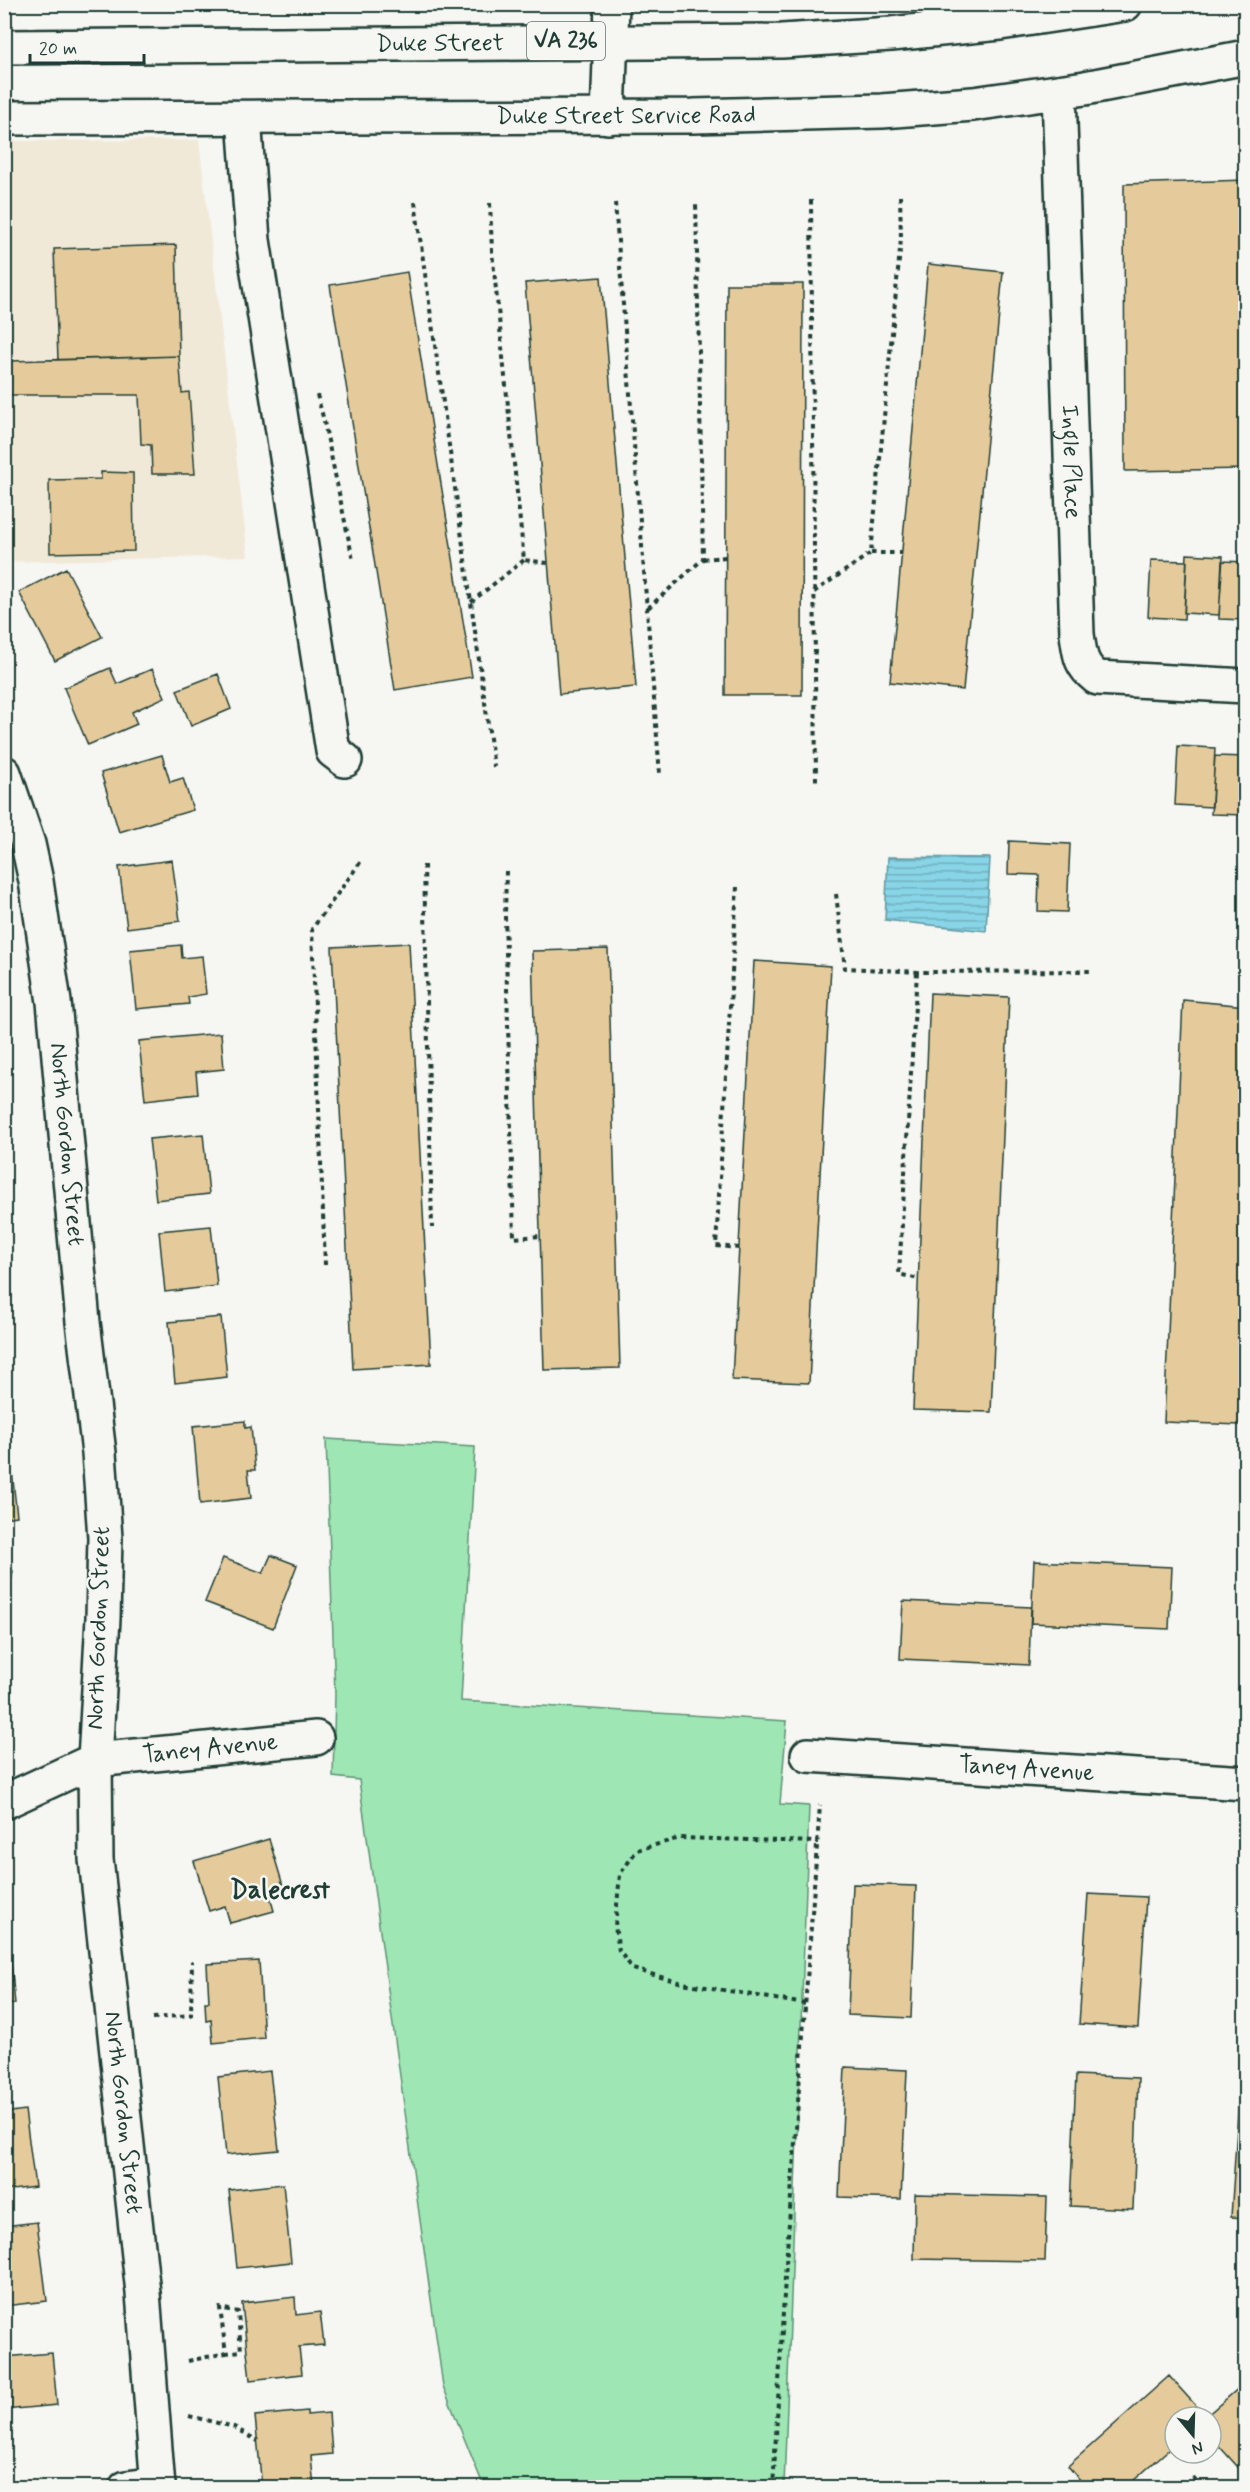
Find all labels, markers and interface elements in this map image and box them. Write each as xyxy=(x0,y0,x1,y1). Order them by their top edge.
road number: VA 236 xyxy=(527,22,605,60)
scale bar xyxy=(30,27,144,65)
street label: Duke Street xyxy=(376,28,504,60)
text: 20 m xyxy=(39,37,77,61)
street label: Duke Street Service Road xyxy=(496,99,756,132)
street label: Ingle Place xyxy=(1052,404,1089,520)
street label: North Gordon Street xyxy=(42,1041,92,1247)
street label: North Gordon Street xyxy=(80,1526,118,1730)
street label: Taney Avenue xyxy=(141,1726,279,1771)
street label: Taney Avenue xyxy=(958,1749,1095,1789)
district label: Dalecrest xyxy=(230,1874,331,1908)
street label: North Gordon Street xyxy=(97,2010,150,2216)
north arrow xyxy=(1163,2405,1223,2465)
text: N xyxy=(1189,2436,1206,2459)

